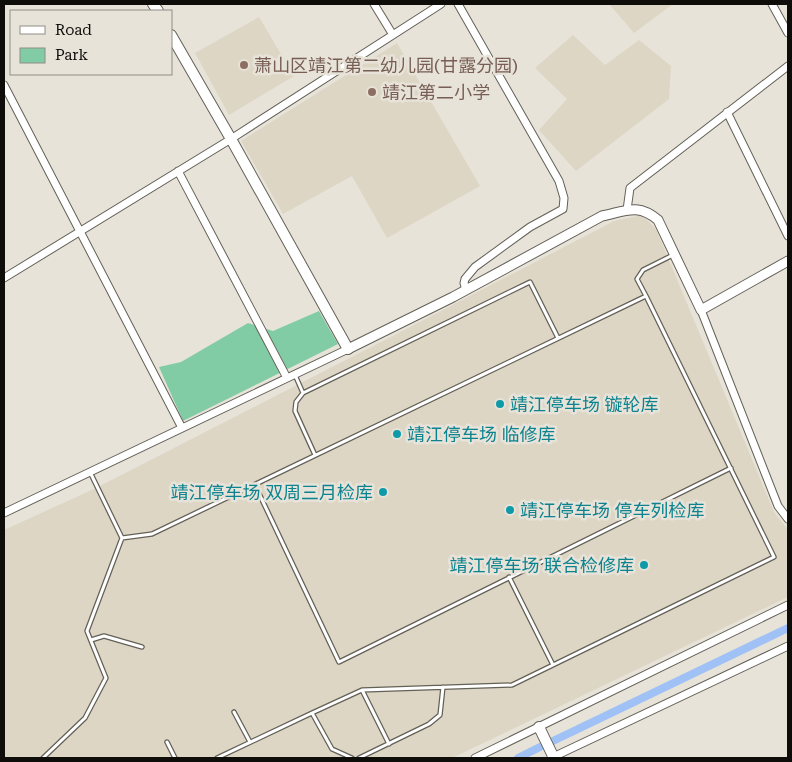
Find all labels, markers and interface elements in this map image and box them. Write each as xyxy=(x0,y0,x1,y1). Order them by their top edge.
legend xyxy=(10,10,172,75)
text: Road xyxy=(55,21,92,39)
text: Park xyxy=(55,46,89,64)
place label: 萧山区靖江第二幼儿园(甘露分园) xyxy=(254,55,518,76)
marker: 萧山区靖江第二幼儿园(甘露分园) xyxy=(238,59,250,71)
place label: 靖江第二小学 xyxy=(382,82,490,103)
marker: 靖江第二小学 xyxy=(366,86,378,98)
place label: 靖江停车场 镟轮库 xyxy=(510,394,659,415)
marker: 靖江停车场 镟轮库 xyxy=(494,398,506,410)
place label: 靖江停车场 临修库 xyxy=(407,424,556,445)
marker: 靖江停车场 临修库 xyxy=(391,428,403,440)
place label: 靖江停车场 双周三月检库 xyxy=(170,482,373,503)
marker: 靖江停车场 双周三月检库 xyxy=(377,486,389,498)
place label: 靖江停车场 停车列检库 xyxy=(520,500,705,521)
marker: 靖江停车场 停车列检库 xyxy=(504,504,516,516)
place label: 靖江停车场 联合检修库 xyxy=(449,555,634,576)
marker: 靖江停车场 联合检修库 xyxy=(638,559,650,571)

